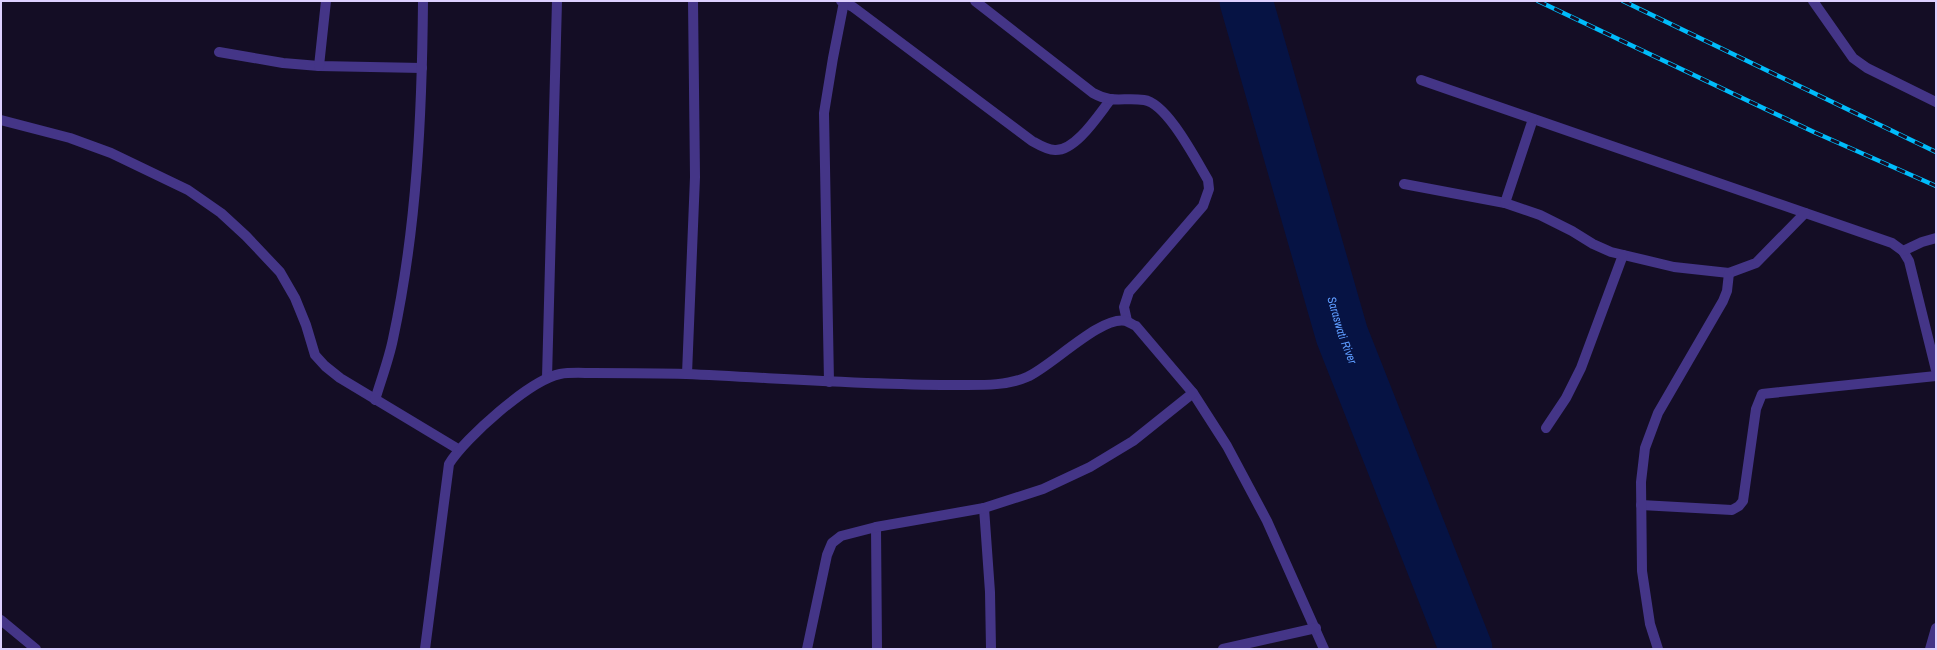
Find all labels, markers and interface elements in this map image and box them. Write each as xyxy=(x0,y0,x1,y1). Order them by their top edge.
water label: Saraswati River xyxy=(1323,295,1361,367)

